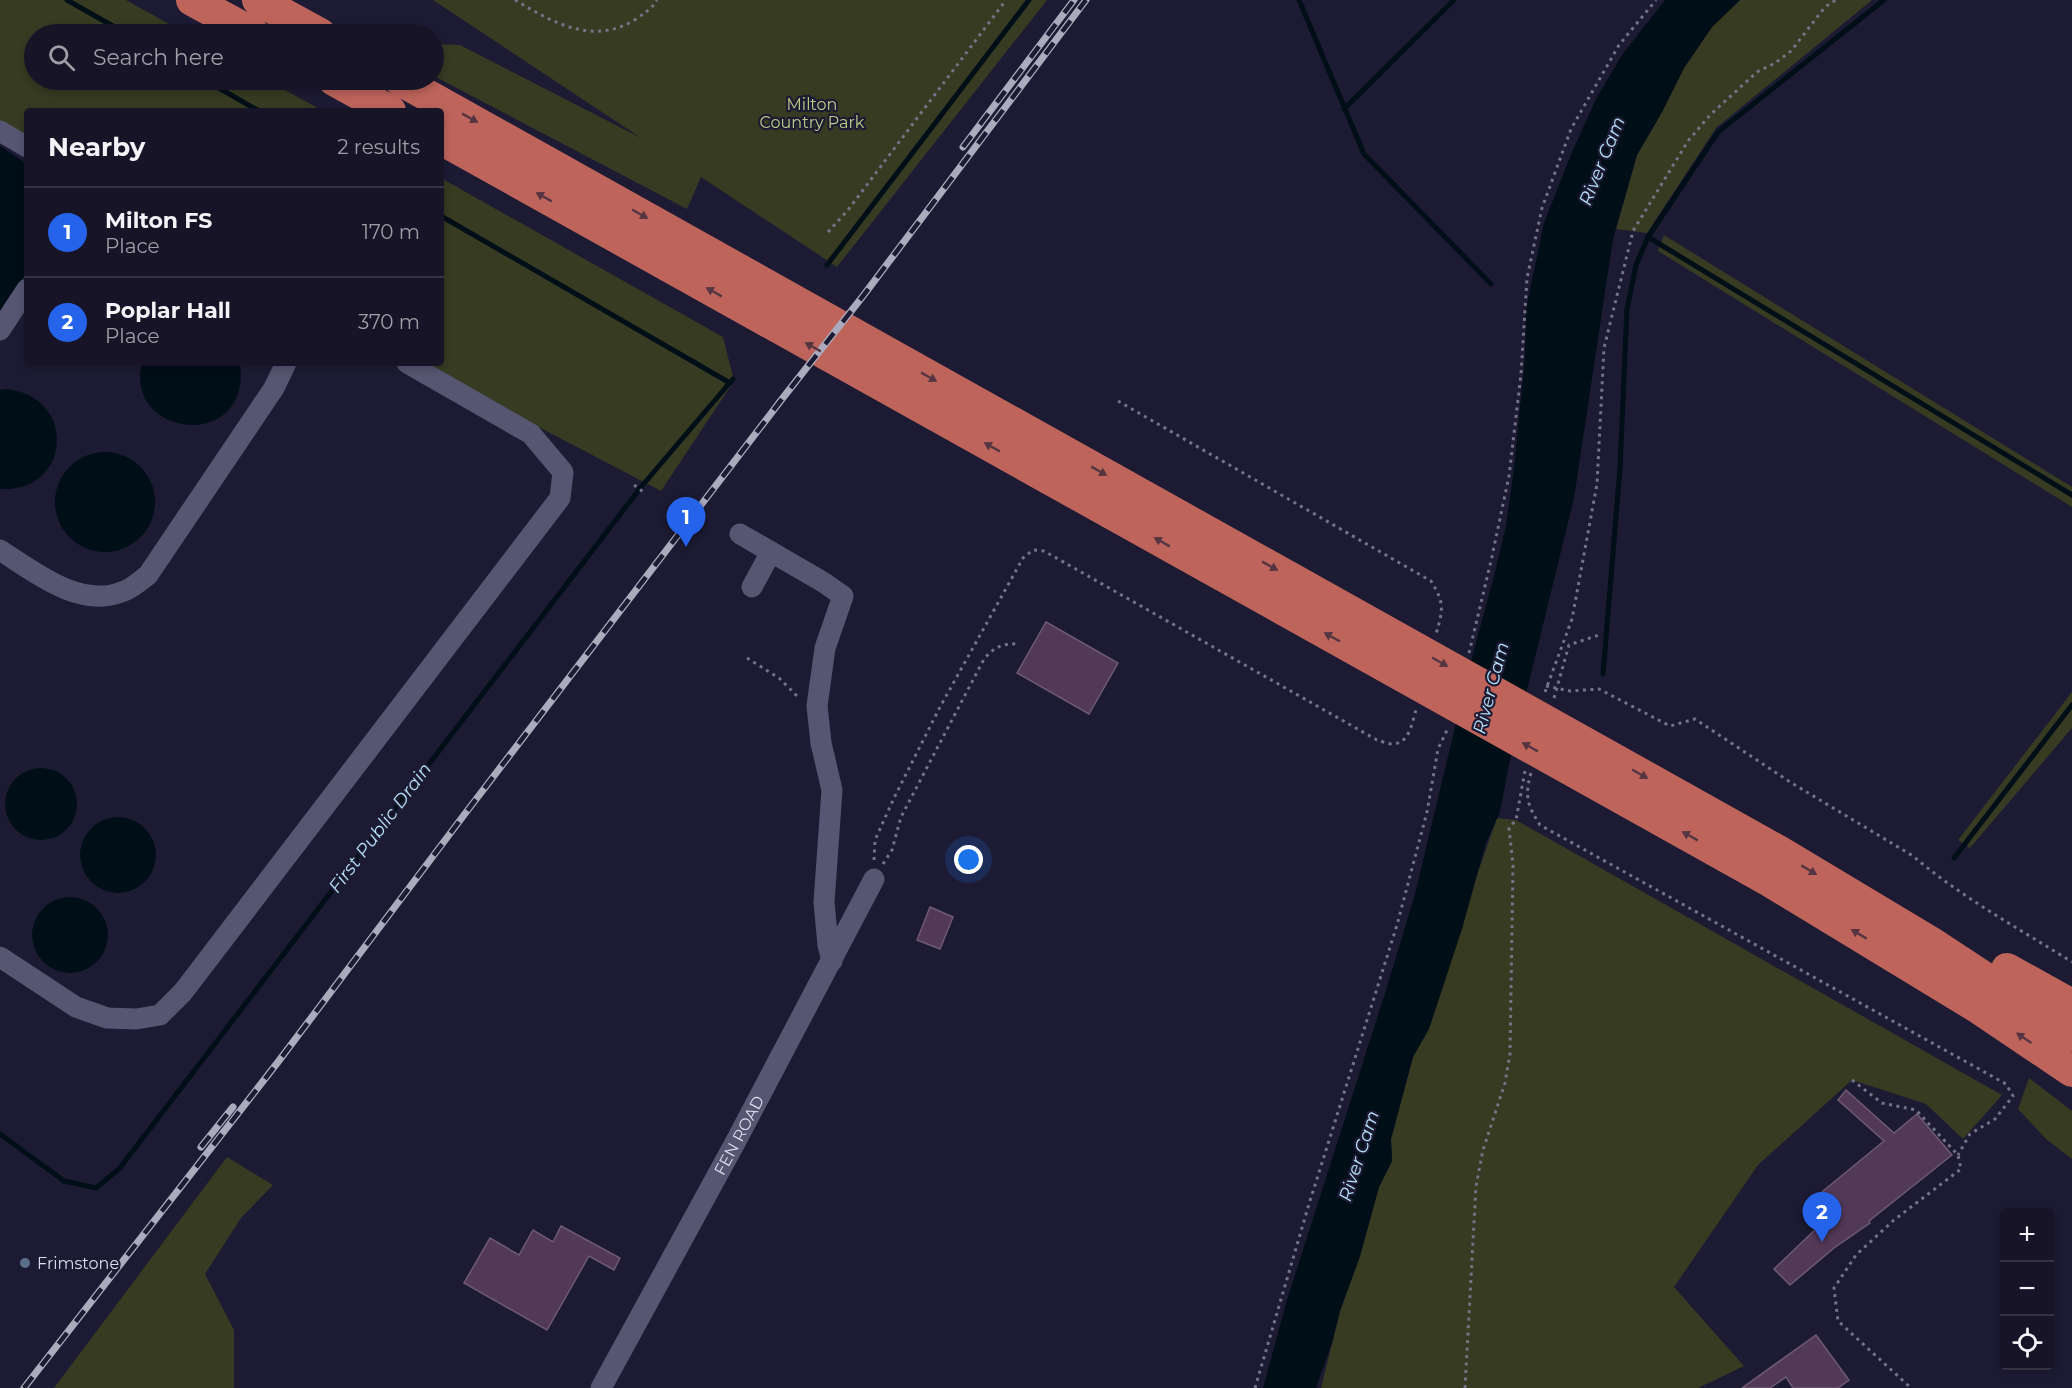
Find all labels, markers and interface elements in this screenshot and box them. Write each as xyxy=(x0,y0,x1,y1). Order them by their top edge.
search box xyxy=(24,24,444,90)
icon: search xyxy=(45,41,78,74)
text: Search here xyxy=(93,44,224,71)
park label: Milton Country Park xyxy=(760,95,865,132)
one-way arrow xyxy=(461,113,478,123)
water label: River Cam xyxy=(1574,113,1630,209)
text: Nearby xyxy=(48,131,145,163)
text: 2 results xyxy=(337,135,420,159)
one-way arrow xyxy=(535,192,552,202)
text: Milton FS xyxy=(105,207,212,234)
one-way arrow xyxy=(632,208,648,219)
text: 1 xyxy=(64,220,71,244)
text: 170 m xyxy=(362,220,420,244)
text: Place xyxy=(105,234,160,258)
one-way arrow xyxy=(705,287,722,297)
text: Poplar Hall xyxy=(105,297,231,324)
text: 2 xyxy=(62,310,73,334)
text: 370 m xyxy=(358,310,420,334)
text: Place xyxy=(105,324,160,348)
one-way arrow xyxy=(804,342,821,352)
one-way arrow xyxy=(921,371,937,382)
one-way arrow xyxy=(984,441,1000,452)
one-way arrow xyxy=(1091,466,1108,476)
pin: 1 xyxy=(666,498,706,547)
one-way arrow xyxy=(1153,537,1170,547)
one-way arrow xyxy=(1262,561,1279,571)
one-way arrow xyxy=(1323,632,1340,642)
water label: River Cam xyxy=(1468,640,1514,736)
one-way arrow xyxy=(1432,657,1449,667)
one-way arrow xyxy=(1522,742,1539,752)
water label: First Public Drain xyxy=(324,759,436,897)
one-way arrow xyxy=(1631,769,1648,779)
one-way arrow xyxy=(1681,831,1698,841)
your location xyxy=(954,845,983,874)
one-way arrow xyxy=(1801,864,1817,875)
one-way arrow xyxy=(1851,928,1867,939)
one-way arrow xyxy=(2016,1032,2032,1044)
street label: FEN ROAD xyxy=(710,1092,768,1179)
water label: River Cam xyxy=(1334,1108,1384,1204)
pin: 2 xyxy=(1802,1192,1842,1242)
map controls xyxy=(2000,1208,2054,1370)
button: + xyxy=(2000,1208,2054,1262)
place label: Frimstone xyxy=(37,1254,119,1273)
marker: Frimstone xyxy=(18,1256,32,1270)
button: − xyxy=(2000,1262,2054,1316)
button: locate xyxy=(2000,1316,2054,1370)

